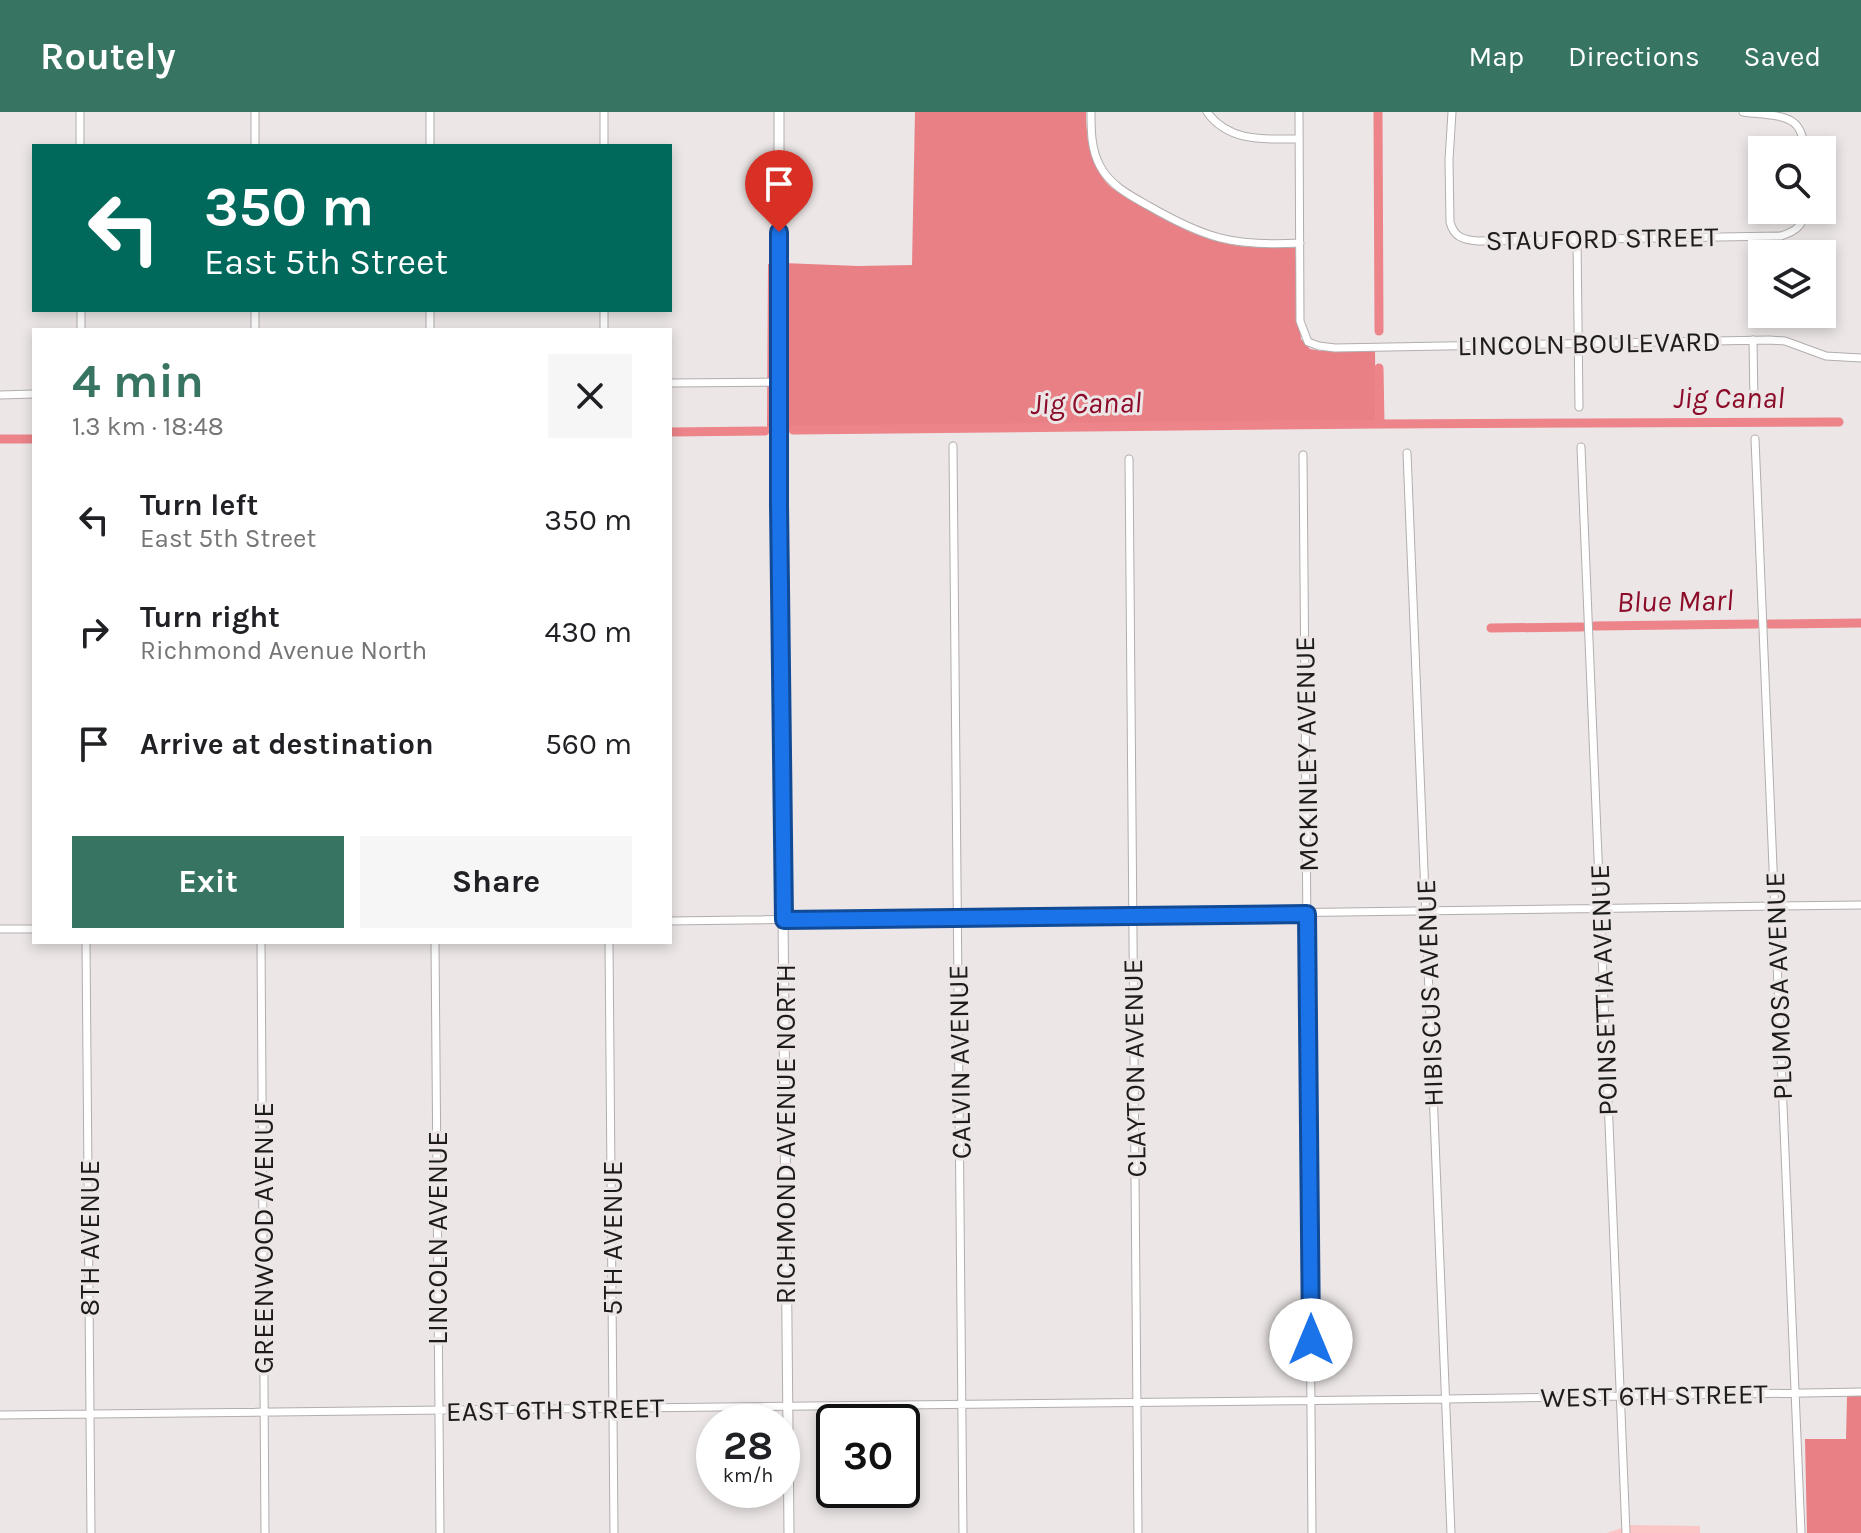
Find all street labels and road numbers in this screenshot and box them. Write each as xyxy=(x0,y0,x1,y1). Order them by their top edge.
street label: STAUFORD STREET xyxy=(1485,220,1719,257)
street label: LINCOLN BOULEVARD xyxy=(1457,325,1721,362)
street label: MCKINLEY AVENUE xyxy=(1288,636,1325,872)
street label: POINSETTIA AVENUE xyxy=(1583,864,1624,1116)
street label: PLUMOSA AVENUE xyxy=(1758,871,1799,1101)
street label: HIBISCUS AVENUE xyxy=(1409,879,1450,1107)
street label: CLAYTON AVENUE xyxy=(1116,958,1153,1178)
street label: RICHMOND AVENUE NORTH xyxy=(769,964,802,1304)
street label: CALVIN AVENUE xyxy=(941,964,978,1159)
street label: GREENWOOD AVENUE xyxy=(247,1102,280,1374)
street label: LINCOLN AVENUE xyxy=(421,1131,454,1345)
street label: 8TH AVENUE xyxy=(73,1160,106,1316)
street label: 5TH AVENUE xyxy=(596,1160,629,1316)
street label: WEST 6TH STREET xyxy=(1540,1377,1768,1414)
street label: EAST 6TH STREET xyxy=(446,1391,664,1428)

